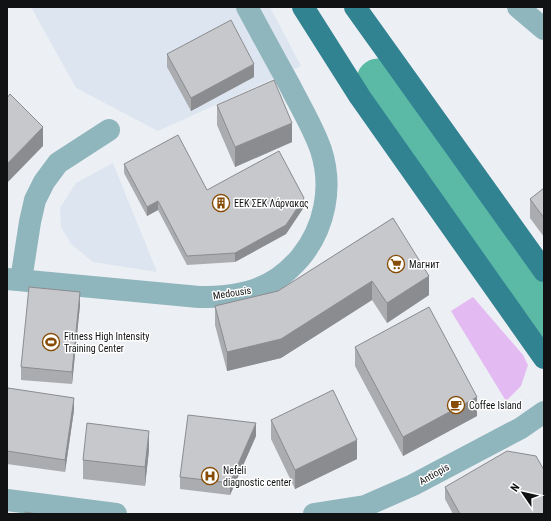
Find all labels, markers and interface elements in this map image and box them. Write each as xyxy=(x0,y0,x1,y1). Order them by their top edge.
building icon: ΕΕΚ ΣΕΚ Λάρνακας xyxy=(211,193,231,213)
place label: ΕΕΚ ΣΕΚ Λάρνακας xyxy=(234,198,309,210)
supermarket icon: Магнит xyxy=(386,254,406,274)
place label: Магнит xyxy=(409,259,440,270)
street label: Medousis xyxy=(212,284,252,301)
place label: Fitness High Intensity Training Center xyxy=(64,331,149,354)
sports icon: Fitness High Intensity Training Center xyxy=(41,332,61,352)
cafe icon: Coffee Island xyxy=(446,395,466,415)
place label: Coffee Island xyxy=(469,400,522,411)
street label: Antiopis xyxy=(417,461,451,487)
place label: Nefeli diagnostic center xyxy=(223,465,291,488)
hospital icon: Nefeli diagnostic center xyxy=(200,466,220,486)
north arrow xyxy=(503,473,543,513)
text: N xyxy=(508,481,523,494)

